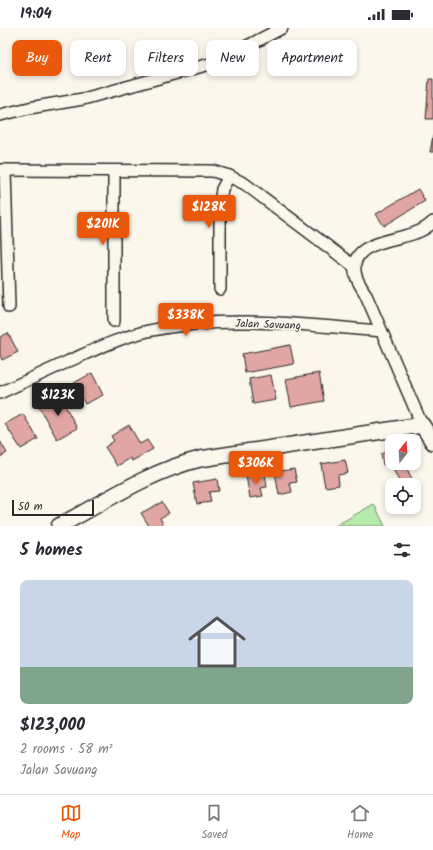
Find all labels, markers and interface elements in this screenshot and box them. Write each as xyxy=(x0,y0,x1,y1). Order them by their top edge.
text: 19:04 xyxy=(20,2,52,26)
chip: Buy xyxy=(12,40,62,76)
chip: Rent xyxy=(70,40,126,76)
chip: Filters xyxy=(134,40,198,76)
chip: New xyxy=(206,40,259,76)
chip: Apartment xyxy=(267,40,357,76)
pin: $128K xyxy=(181,195,237,229)
text: $128K xyxy=(192,197,226,218)
pin: $201K xyxy=(75,212,131,246)
text: $201K xyxy=(86,214,120,235)
pin: $338K xyxy=(158,303,214,337)
text: $338K xyxy=(167,305,205,326)
street label: Jalan Savuang xyxy=(235,315,301,335)
pin: $123K xyxy=(30,383,86,417)
text: $123K xyxy=(41,385,75,406)
north arrow xyxy=(385,434,421,470)
map controls xyxy=(385,434,421,514)
pin: $306K xyxy=(228,451,284,485)
text: $306K xyxy=(238,453,274,474)
button: locate xyxy=(385,478,421,514)
scale bar xyxy=(12,498,94,517)
text: 50 m xyxy=(18,498,43,516)
text: 5 homes xyxy=(20,537,83,564)
icon: filters xyxy=(391,539,413,561)
icon: home xyxy=(181,606,253,678)
text: $123,000 xyxy=(20,712,85,739)
text: 2 rooms · 58 m² xyxy=(20,739,113,760)
text: Jalan Savuang xyxy=(20,760,98,781)
tab: Map xyxy=(60,802,82,844)
tab: Saved xyxy=(201,802,228,844)
tab: Home xyxy=(347,802,373,844)

